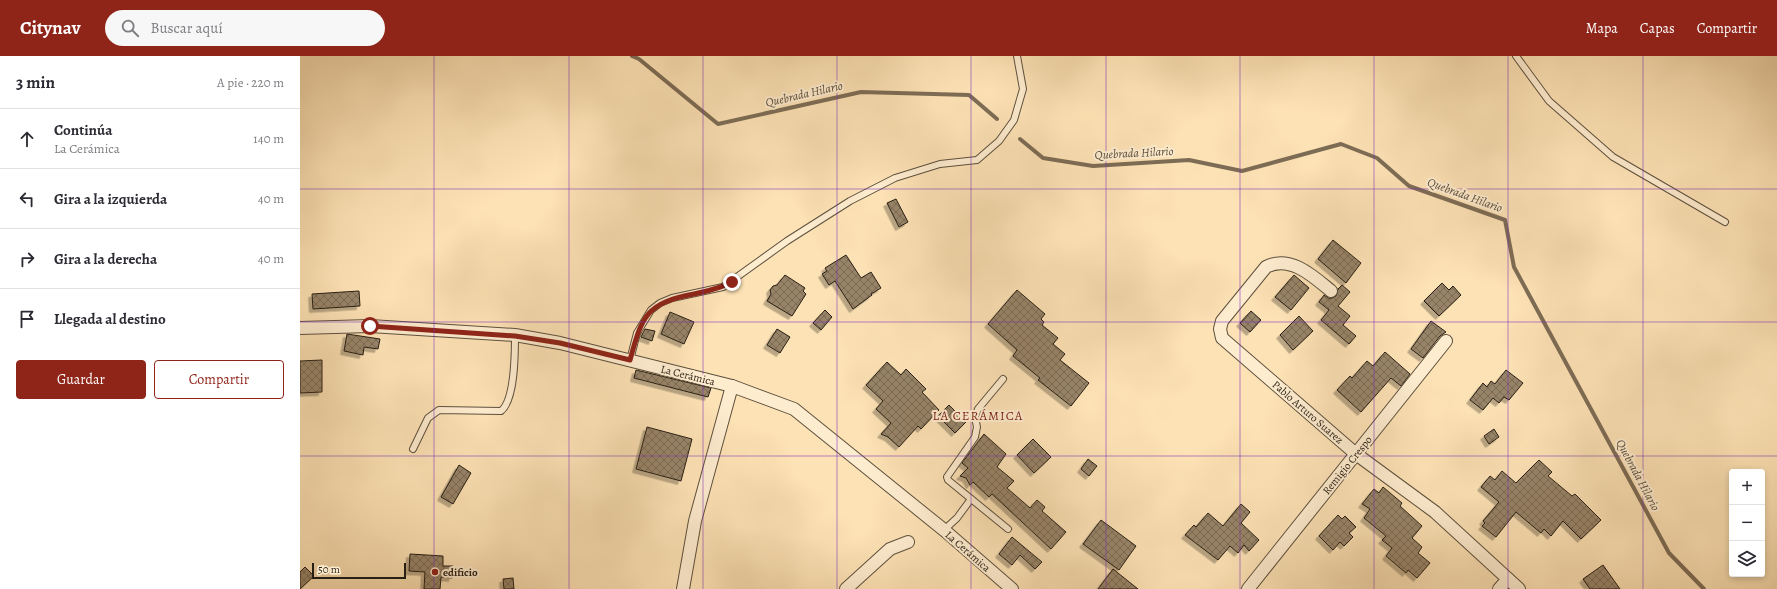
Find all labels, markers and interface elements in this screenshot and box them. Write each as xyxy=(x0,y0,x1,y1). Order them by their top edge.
search box xyxy=(105,10,385,46)
text: Citynav xyxy=(20,15,81,41)
icon: search xyxy=(119,17,141,39)
text: Buscar aquí xyxy=(151,18,223,38)
text: Mapa xyxy=(1586,19,1618,38)
text: Capas xyxy=(1640,19,1675,38)
text: Compartir xyxy=(1697,19,1757,38)
text: 3 min xyxy=(16,71,55,94)
text: A pie · 220 m xyxy=(217,74,284,91)
water label: Quebrada Hilario xyxy=(764,77,844,111)
text: Continúa xyxy=(54,120,112,140)
icon: ahead xyxy=(16,128,38,150)
text: 140 m xyxy=(253,130,284,147)
text: La Cerámica xyxy=(54,140,120,157)
water label: Quebrada Hilario xyxy=(1094,143,1174,163)
water label: Quebrada Hilario xyxy=(1425,174,1505,216)
icon: left xyxy=(16,188,38,210)
text: Gira a la izquierda xyxy=(54,189,167,209)
text: 40 m xyxy=(258,190,284,207)
icon: right xyxy=(16,248,38,270)
text: Gira a la derecha xyxy=(54,249,157,269)
text: 40 m xyxy=(258,250,284,267)
route end xyxy=(723,273,741,291)
icon: arrive xyxy=(16,308,38,330)
text: Llegada al destino xyxy=(54,309,166,329)
route start xyxy=(361,317,379,335)
button: Guardar xyxy=(16,360,146,399)
button: Compartir xyxy=(154,360,284,399)
street label: La Cerámica xyxy=(659,361,718,390)
street label: Pablo Arturo Suarez xyxy=(1269,377,1346,447)
district label: LA CERÁMICA xyxy=(933,407,1023,424)
street label: Remigio Crespo xyxy=(1319,433,1376,498)
water label: Quebrada Hilario xyxy=(1612,436,1664,514)
map controls xyxy=(1729,469,1765,577)
button: + xyxy=(1729,469,1765,505)
button: − xyxy=(1729,505,1765,541)
street label: La Cerámica xyxy=(942,527,994,576)
button: layers xyxy=(1729,541,1765,577)
scale bar xyxy=(312,561,406,580)
text: 50 m xyxy=(318,562,340,577)
place label: edificio xyxy=(443,565,478,580)
marker: edificio xyxy=(430,567,440,577)

